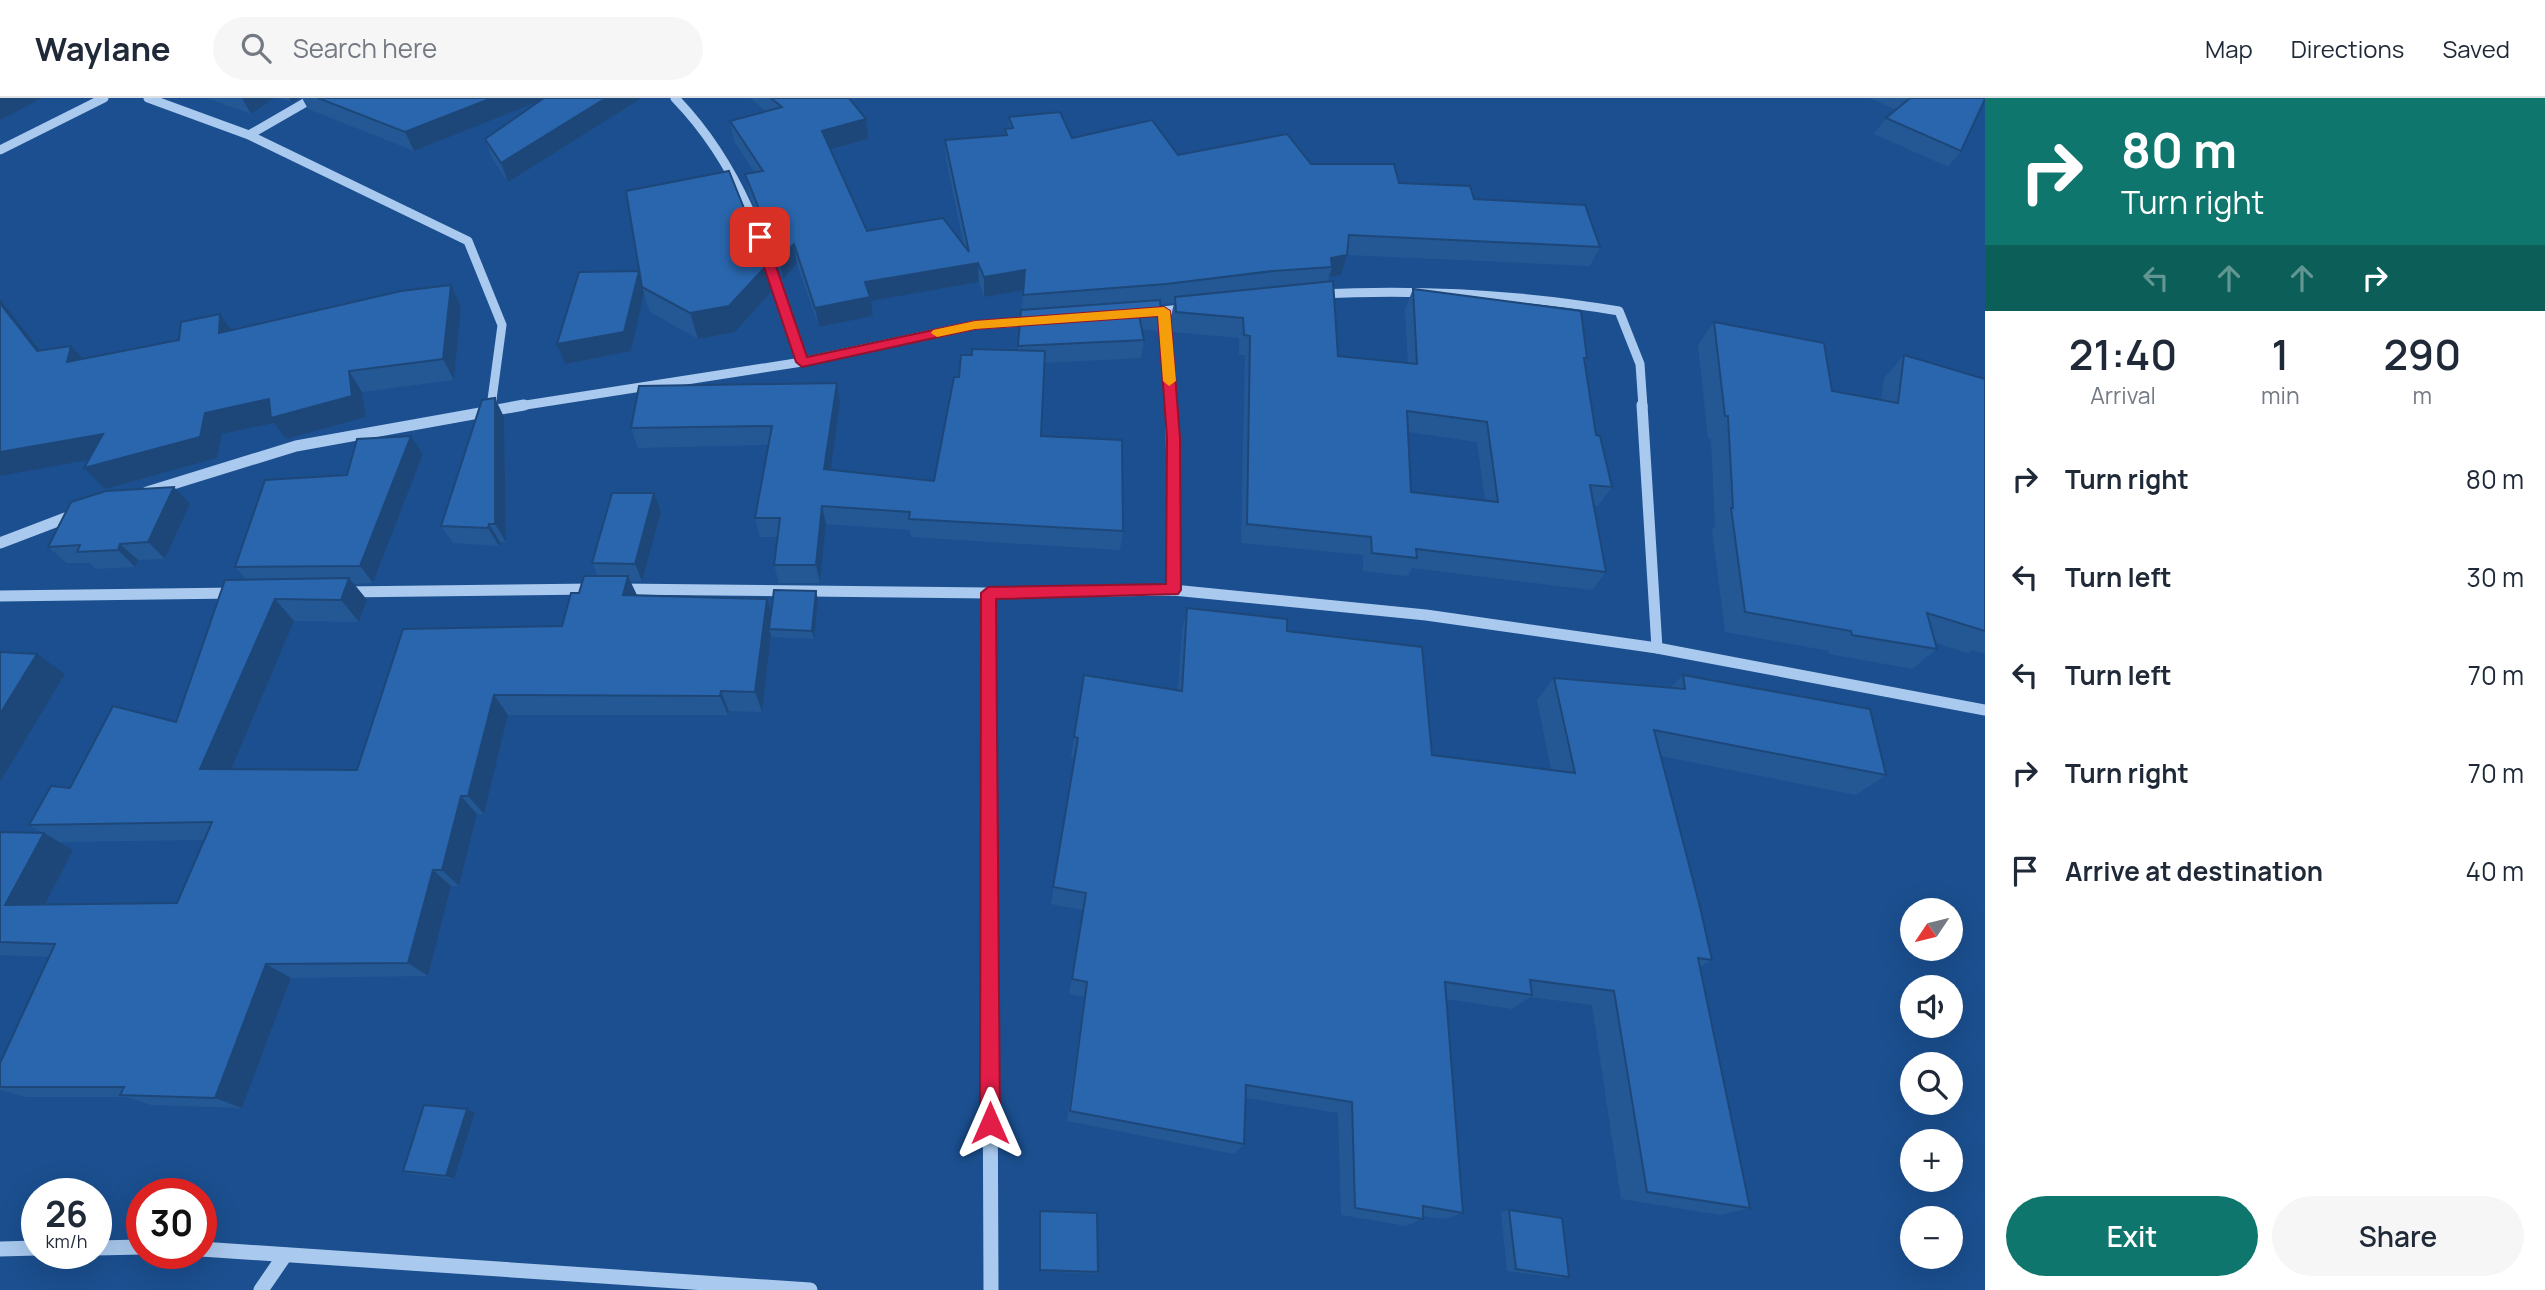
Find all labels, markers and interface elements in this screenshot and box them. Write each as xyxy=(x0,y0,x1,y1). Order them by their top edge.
search box xyxy=(213,17,703,80)
text: Waylane xyxy=(35,26,171,71)
icon: search xyxy=(237,29,275,67)
text: Search here xyxy=(293,30,437,66)
text: Map xyxy=(2205,32,2253,65)
text: Directions xyxy=(2291,32,2404,65)
text: Saved xyxy=(2442,32,2510,65)
text: 80 m xyxy=(2121,116,2237,183)
icon: right xyxy=(2006,126,2097,217)
text: Turn right xyxy=(2121,180,2264,224)
pin xyxy=(730,207,790,267)
icon: arrive xyxy=(741,218,779,256)
icon: left xyxy=(2137,259,2175,297)
icon: ahead xyxy=(2210,259,2248,297)
icon: ahead xyxy=(2283,259,2321,297)
icon: right xyxy=(2356,259,2394,297)
text: 21:40 xyxy=(2069,325,2177,383)
text: 1 xyxy=(2271,325,2289,383)
text: 290 xyxy=(2383,325,2461,383)
text: Arrival xyxy=(2090,379,2156,411)
text: min xyxy=(2261,379,2300,411)
text: m xyxy=(2413,379,2432,411)
icon: right xyxy=(2006,460,2044,498)
text: Turn right xyxy=(2065,461,2189,497)
text: 80 m xyxy=(2466,461,2524,497)
icon: left xyxy=(2006,558,2044,596)
text: Turn left xyxy=(2065,559,2172,595)
text: 30 m xyxy=(2467,559,2524,595)
icon: left xyxy=(2006,656,2044,694)
text: Turn left xyxy=(2065,657,2172,693)
text: 70 m xyxy=(2468,657,2524,693)
icon: right xyxy=(2006,754,2044,792)
text: Turn right xyxy=(2065,755,2189,791)
text: 70 m xyxy=(2468,755,2524,791)
icon: arrive xyxy=(2006,852,2044,890)
text: Arrive at destination xyxy=(2065,853,2323,889)
text: 40 m xyxy=(2466,853,2524,889)
north arrow xyxy=(1900,898,1964,961)
map controls xyxy=(1900,898,1963,1269)
button: sound xyxy=(1900,975,1963,1038)
button: search xyxy=(1900,1052,1963,1115)
position arrow xyxy=(953,1086,1027,1160)
button: + xyxy=(1900,1129,1963,1192)
speed limit sign: 30 xyxy=(126,1178,217,1269)
text: 26 xyxy=(45,1190,88,1238)
button: Exit xyxy=(2006,1196,2258,1276)
button: Share xyxy=(2272,1196,2524,1276)
button: − xyxy=(1900,1206,1963,1269)
text: km/h xyxy=(46,1229,87,1253)

